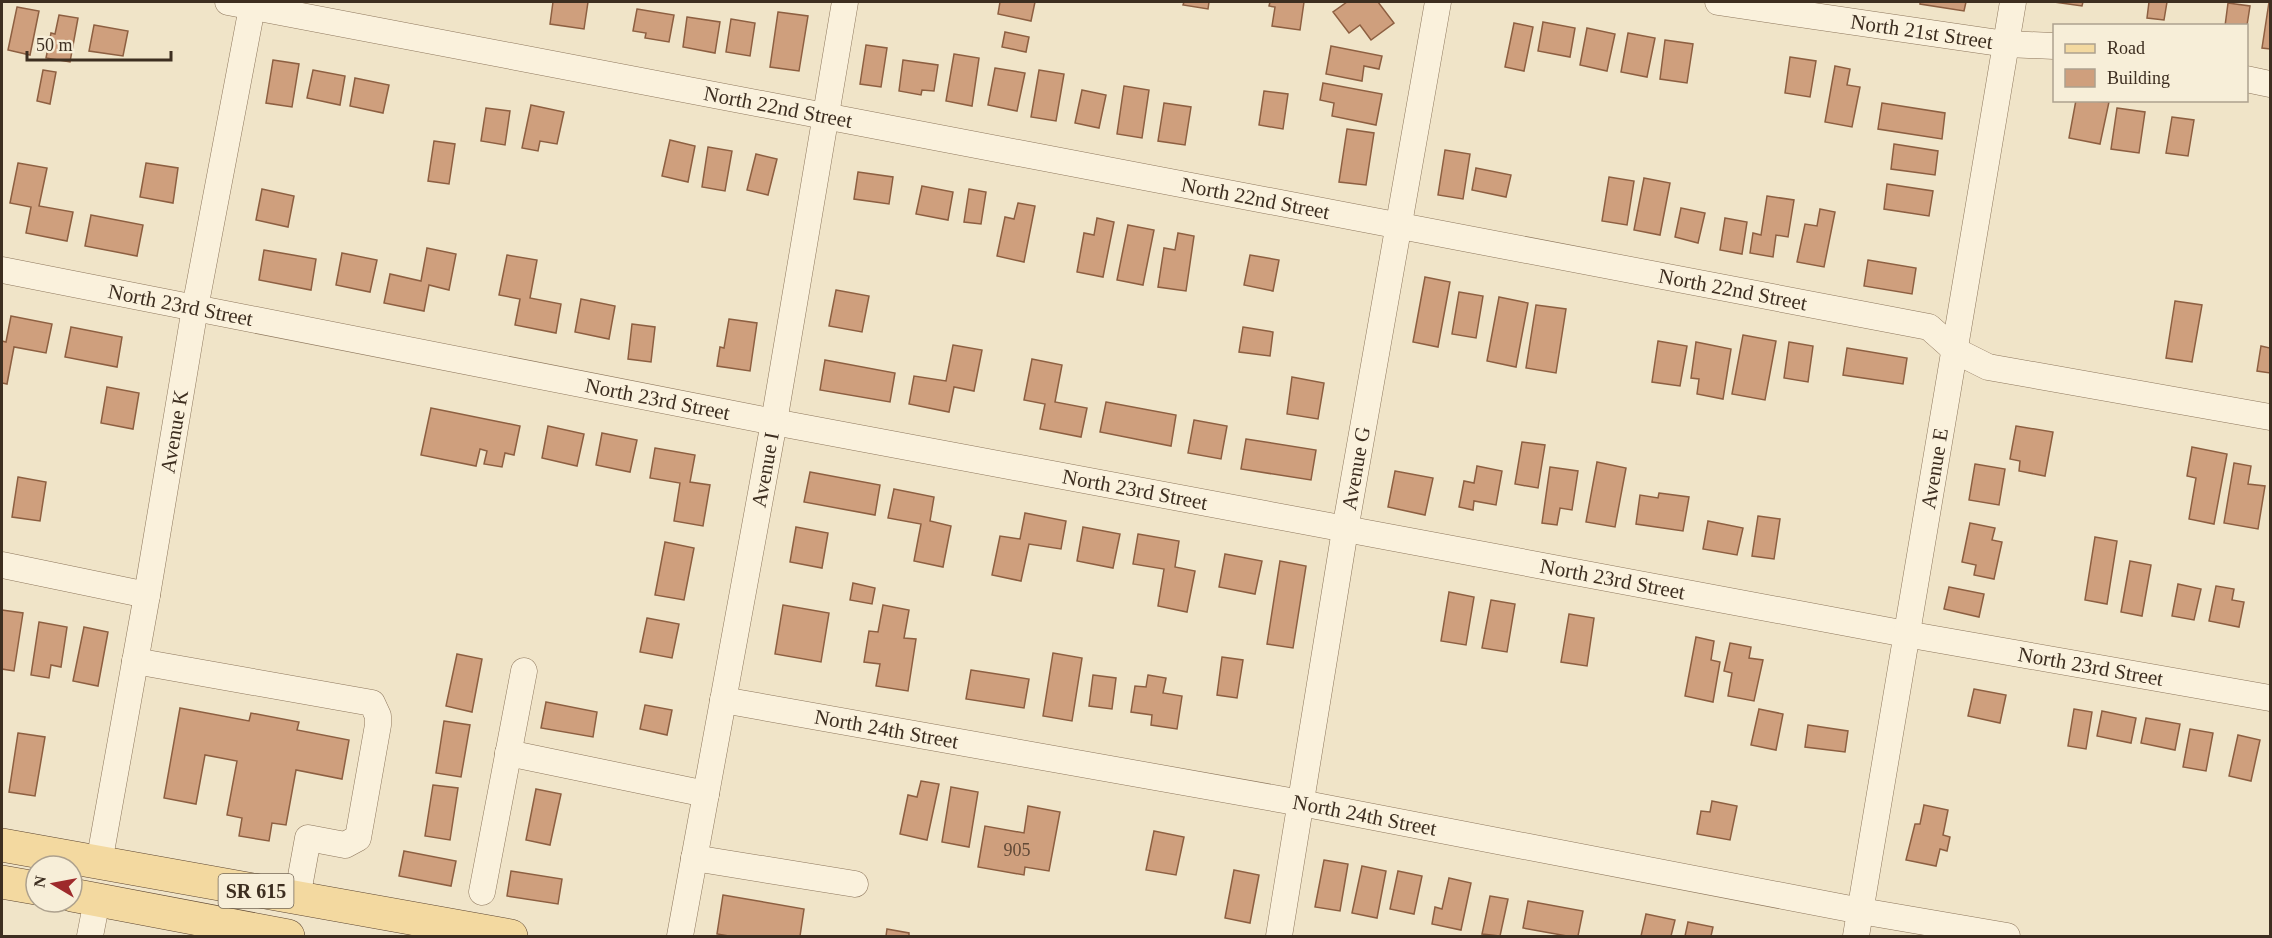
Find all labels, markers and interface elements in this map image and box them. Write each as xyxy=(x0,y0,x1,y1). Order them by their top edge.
street label: North 21st Street xyxy=(1849,9,1995,54)
scale bar xyxy=(27,24,171,62)
legend xyxy=(2053,24,2248,102)
text: 50 m xyxy=(36,35,73,55)
text: Road xyxy=(2107,38,2145,58)
text: Building xyxy=(2107,68,2170,88)
street label: North 22nd Street xyxy=(702,81,854,133)
street label: North 22nd Street xyxy=(1179,172,1332,224)
street label: North 22nd Street xyxy=(1657,264,1809,315)
street label: North 23rd Street xyxy=(106,279,255,331)
street label: North 23rd Street xyxy=(583,373,732,425)
street label: Avenue K xyxy=(156,388,193,475)
street label: Avenue G xyxy=(1337,425,1375,512)
street label: Avenue E xyxy=(1916,426,1953,511)
street label: Avenue I xyxy=(747,430,784,509)
street label: North 23rd Street xyxy=(1060,464,1210,515)
street label: North 23rd Street xyxy=(1538,554,1687,604)
street label: North 23rd Street xyxy=(2016,642,2165,691)
street label: North 24th Street xyxy=(813,705,960,754)
street label: North 24th Street xyxy=(1291,790,1439,841)
house number: 905 xyxy=(1004,840,1031,860)
north arrow xyxy=(24,854,84,914)
text: N xyxy=(30,874,49,889)
road number: SR 615 xyxy=(218,874,294,908)

